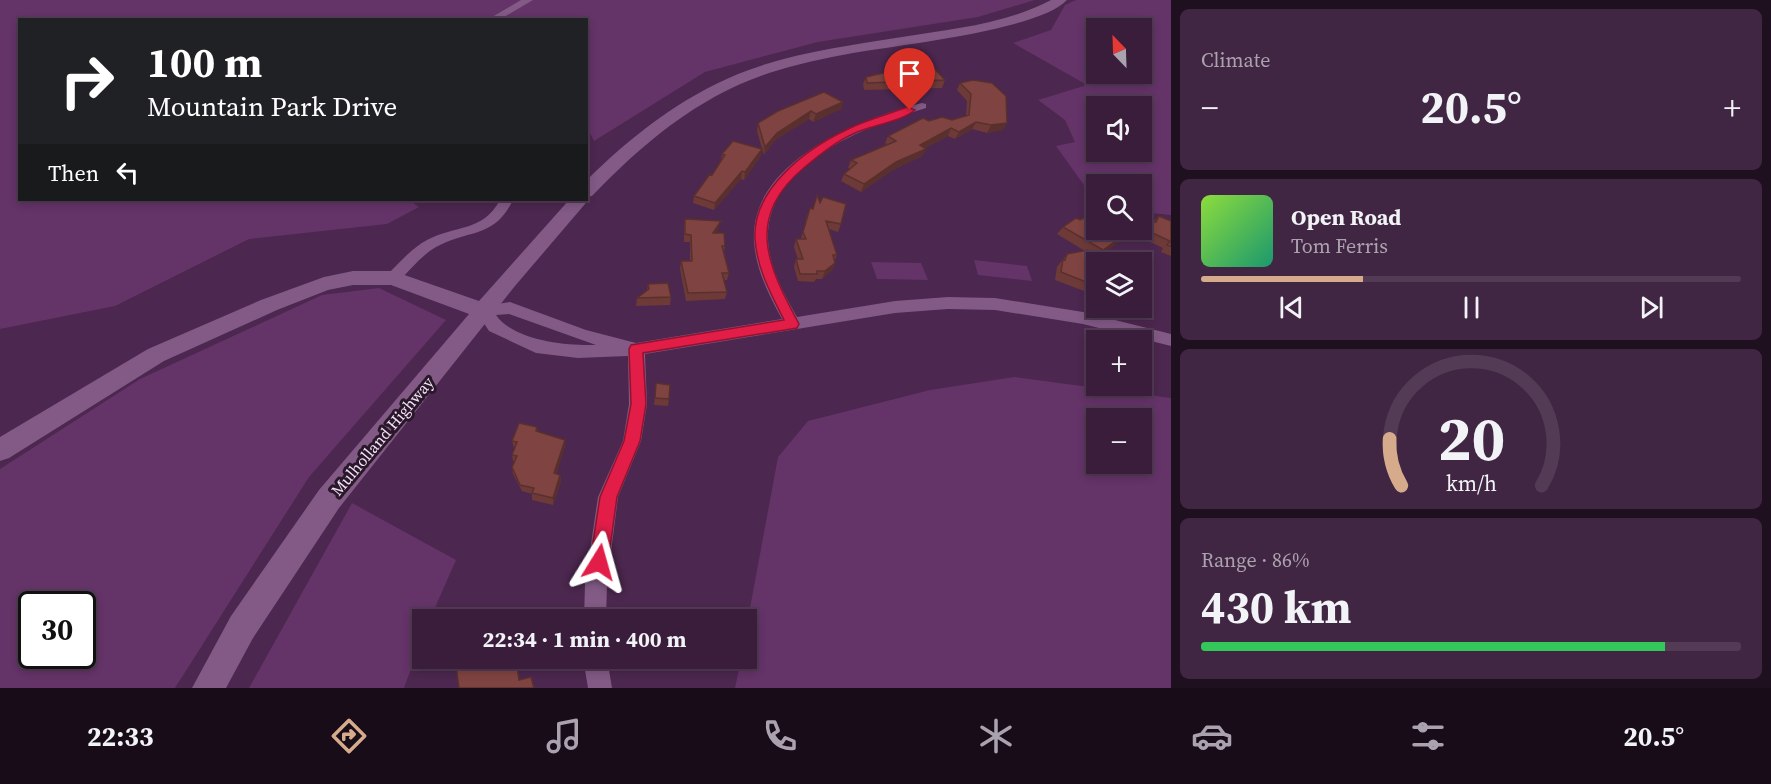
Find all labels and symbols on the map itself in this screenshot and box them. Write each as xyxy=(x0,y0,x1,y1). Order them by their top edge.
north arrow xyxy=(1086,18,1152,84)
pin xyxy=(884,48,935,110)
street label: Mulholland Highway xyxy=(326,371,439,500)
position arrow xyxy=(567,530,631,594)
speed limit sign: 30 xyxy=(18,591,96,669)

